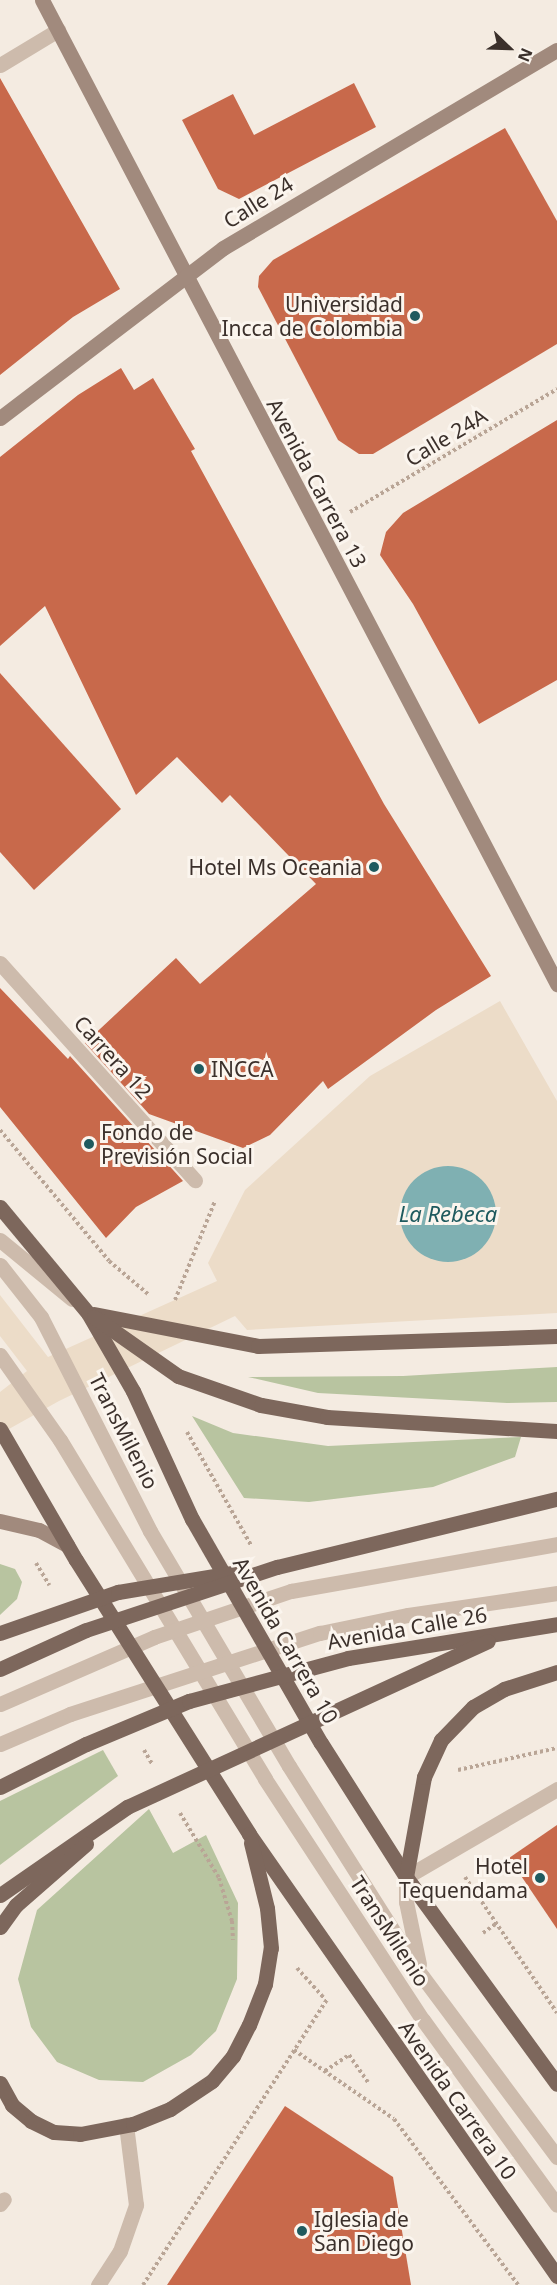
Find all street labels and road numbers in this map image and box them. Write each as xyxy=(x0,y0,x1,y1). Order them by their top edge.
street label: Calle 24 xyxy=(219,171,297,233)
street label: Avenida Carrera 13 xyxy=(262,394,372,572)
street label: Calle 24A xyxy=(401,403,491,471)
street label: Carrera 12 xyxy=(69,1010,157,1104)
street label: TransMilenio xyxy=(84,1369,164,1493)
street label: Avenida Carrera 10 xyxy=(228,1552,344,1728)
street label: Avenida Calle 26 xyxy=(325,1602,489,1654)
street label: TransMilenio xyxy=(345,1871,435,1991)
street label: Avenida Carrera 10 xyxy=(394,2016,522,2184)

